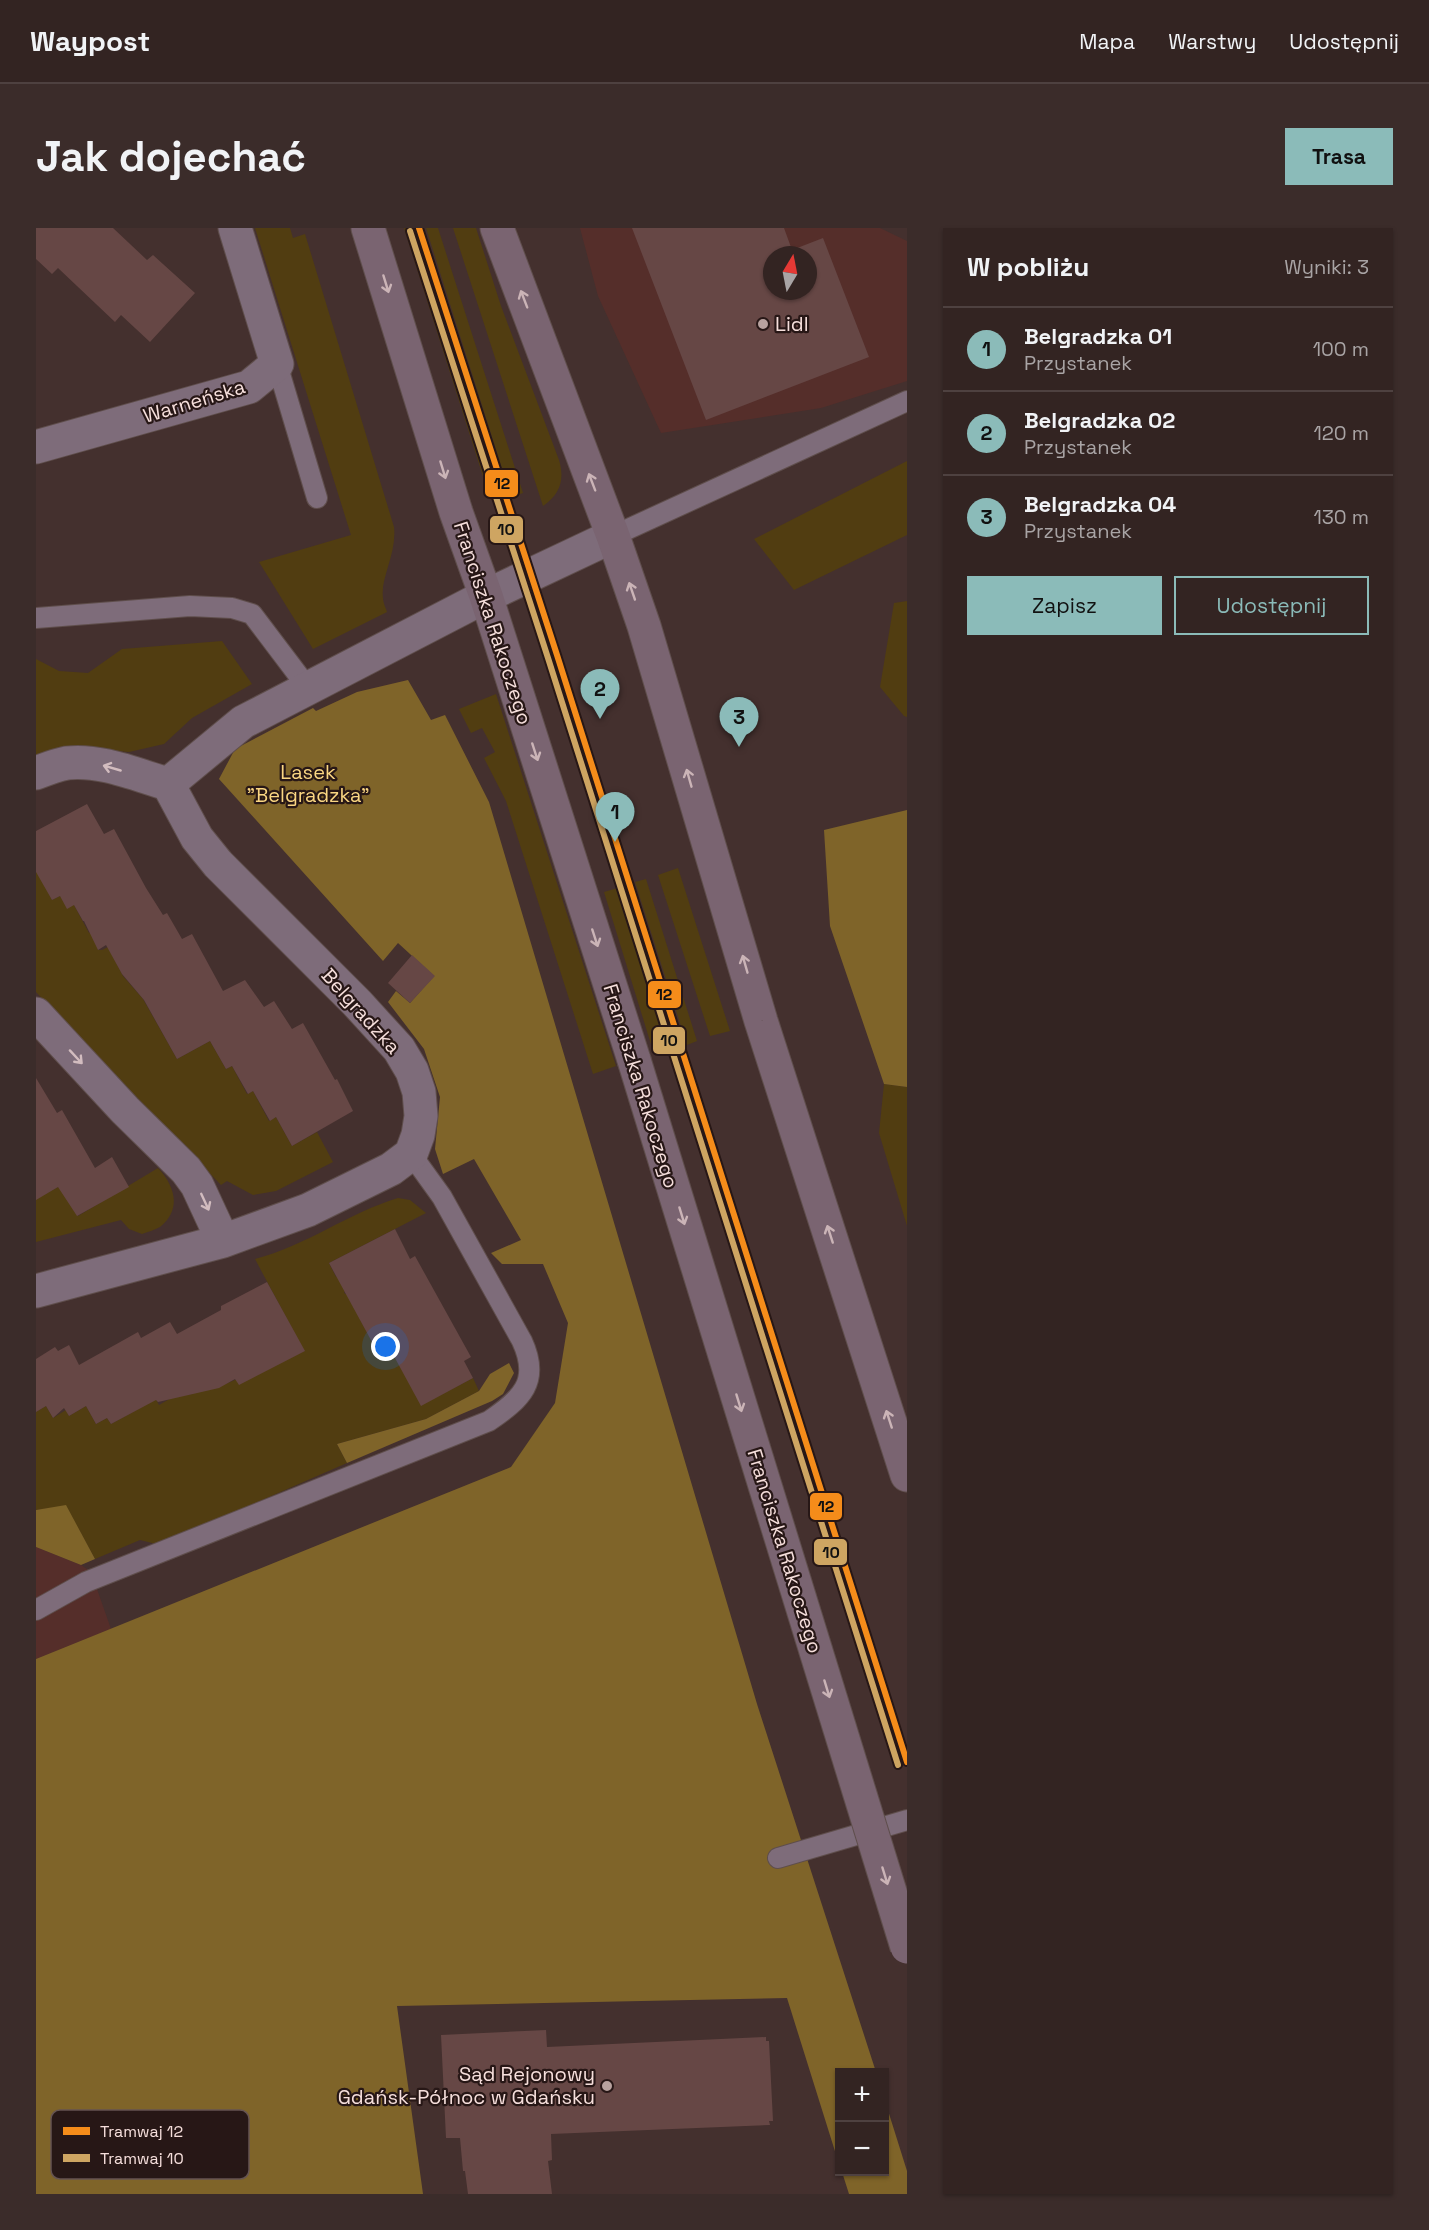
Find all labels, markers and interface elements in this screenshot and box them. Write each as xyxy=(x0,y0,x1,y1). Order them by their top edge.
text: Waypost xyxy=(30,23,150,59)
text: Mapa xyxy=(1079,28,1135,55)
text: Warstwy xyxy=(1168,28,1256,55)
text: Udostępnij xyxy=(1289,28,1399,55)
button: Trasa xyxy=(1285,128,1393,185)
text: Jak dojechać xyxy=(36,130,306,183)
north arrow xyxy=(763,246,817,300)
text: W pobliżu xyxy=(967,250,1089,284)
text: Wyniki: 3 xyxy=(1284,254,1369,280)
one-way arrow xyxy=(381,274,392,293)
one-way arrow xyxy=(518,290,529,309)
place label: Lidl xyxy=(775,311,809,337)
marker: Lidl xyxy=(756,317,770,331)
text: Belgradzka 01 xyxy=(1024,322,1172,350)
text: 1 xyxy=(982,336,991,362)
text: 100 m xyxy=(1313,336,1369,362)
text: Przystanek xyxy=(1024,350,1132,376)
street label: Warneńska xyxy=(140,373,248,429)
text: Belgradzka 02 xyxy=(1024,406,1175,434)
text: 2 xyxy=(981,420,992,446)
text: 120 m xyxy=(1313,420,1369,446)
text: Przystanek xyxy=(1024,434,1132,460)
one-way arrow xyxy=(438,460,449,479)
line badge: 12 xyxy=(484,469,519,498)
text: 12 xyxy=(494,473,510,494)
one-way arrow xyxy=(586,473,597,491)
text: Belgradzka 04 xyxy=(1024,490,1176,518)
text: 3 xyxy=(980,504,993,530)
text: 130 m xyxy=(1313,504,1369,530)
line badge: 10 xyxy=(489,515,524,544)
street label: Franciszka Rakoczego xyxy=(448,518,538,728)
text: Przystanek xyxy=(1024,518,1132,544)
text: 10 xyxy=(497,519,515,540)
button: Zapisz xyxy=(967,576,1162,635)
button: Udostępnij xyxy=(1174,576,1369,635)
one-way arrow xyxy=(625,582,636,601)
pin: 2 xyxy=(580,670,620,719)
pin: 3 xyxy=(720,698,758,747)
one-way arrow xyxy=(531,742,542,761)
park label: Lasek "Belgradzka" xyxy=(246,759,370,808)
one-way arrow xyxy=(103,762,122,773)
one-way arrow xyxy=(683,768,694,787)
pin: 1 xyxy=(596,792,634,842)
one-way arrow xyxy=(590,928,601,947)
one-way arrow xyxy=(739,955,750,974)
street label: Belgradzka xyxy=(316,963,406,1059)
line badge: 12 xyxy=(647,980,682,1009)
street label: Franciszka Rakoczego xyxy=(598,981,684,1191)
text: 12 xyxy=(656,984,672,1005)
line badge: 10 xyxy=(652,1026,686,1055)
text: 10 xyxy=(660,1030,678,1051)
one-way arrow xyxy=(69,1049,83,1064)
one-way arrow xyxy=(199,1193,211,1211)
one-way arrow xyxy=(677,1206,688,1225)
one-way arrow xyxy=(823,1225,834,1244)
your location xyxy=(371,1332,400,1361)
one-way arrow xyxy=(734,1393,745,1412)
one-way arrow xyxy=(883,1410,894,1429)
street label: Franciszka Rakoczego xyxy=(742,1446,828,1656)
line badge: 12 xyxy=(809,1492,843,1521)
text: 12 xyxy=(818,1496,834,1517)
line badge: 10 xyxy=(813,1538,848,1566)
text: 10 xyxy=(822,1542,840,1563)
one-way arrow xyxy=(823,1679,834,1698)
one-way arrow xyxy=(880,1866,891,1885)
place label: Sąd Rejonowy Gdańsk-Północ w Gdańsku xyxy=(338,2061,595,2110)
map controls xyxy=(835,2068,889,2176)
button: + xyxy=(835,2068,889,2122)
marker: Sąd Rejonowy Gdańsk-Północ w Gdańsku xyxy=(600,2079,614,2093)
legend xyxy=(51,2110,249,2179)
text: Tramwaj 12 xyxy=(100,2121,183,2142)
button: − xyxy=(835,2122,889,2176)
text: Tramwaj 10 xyxy=(100,2148,184,2169)

